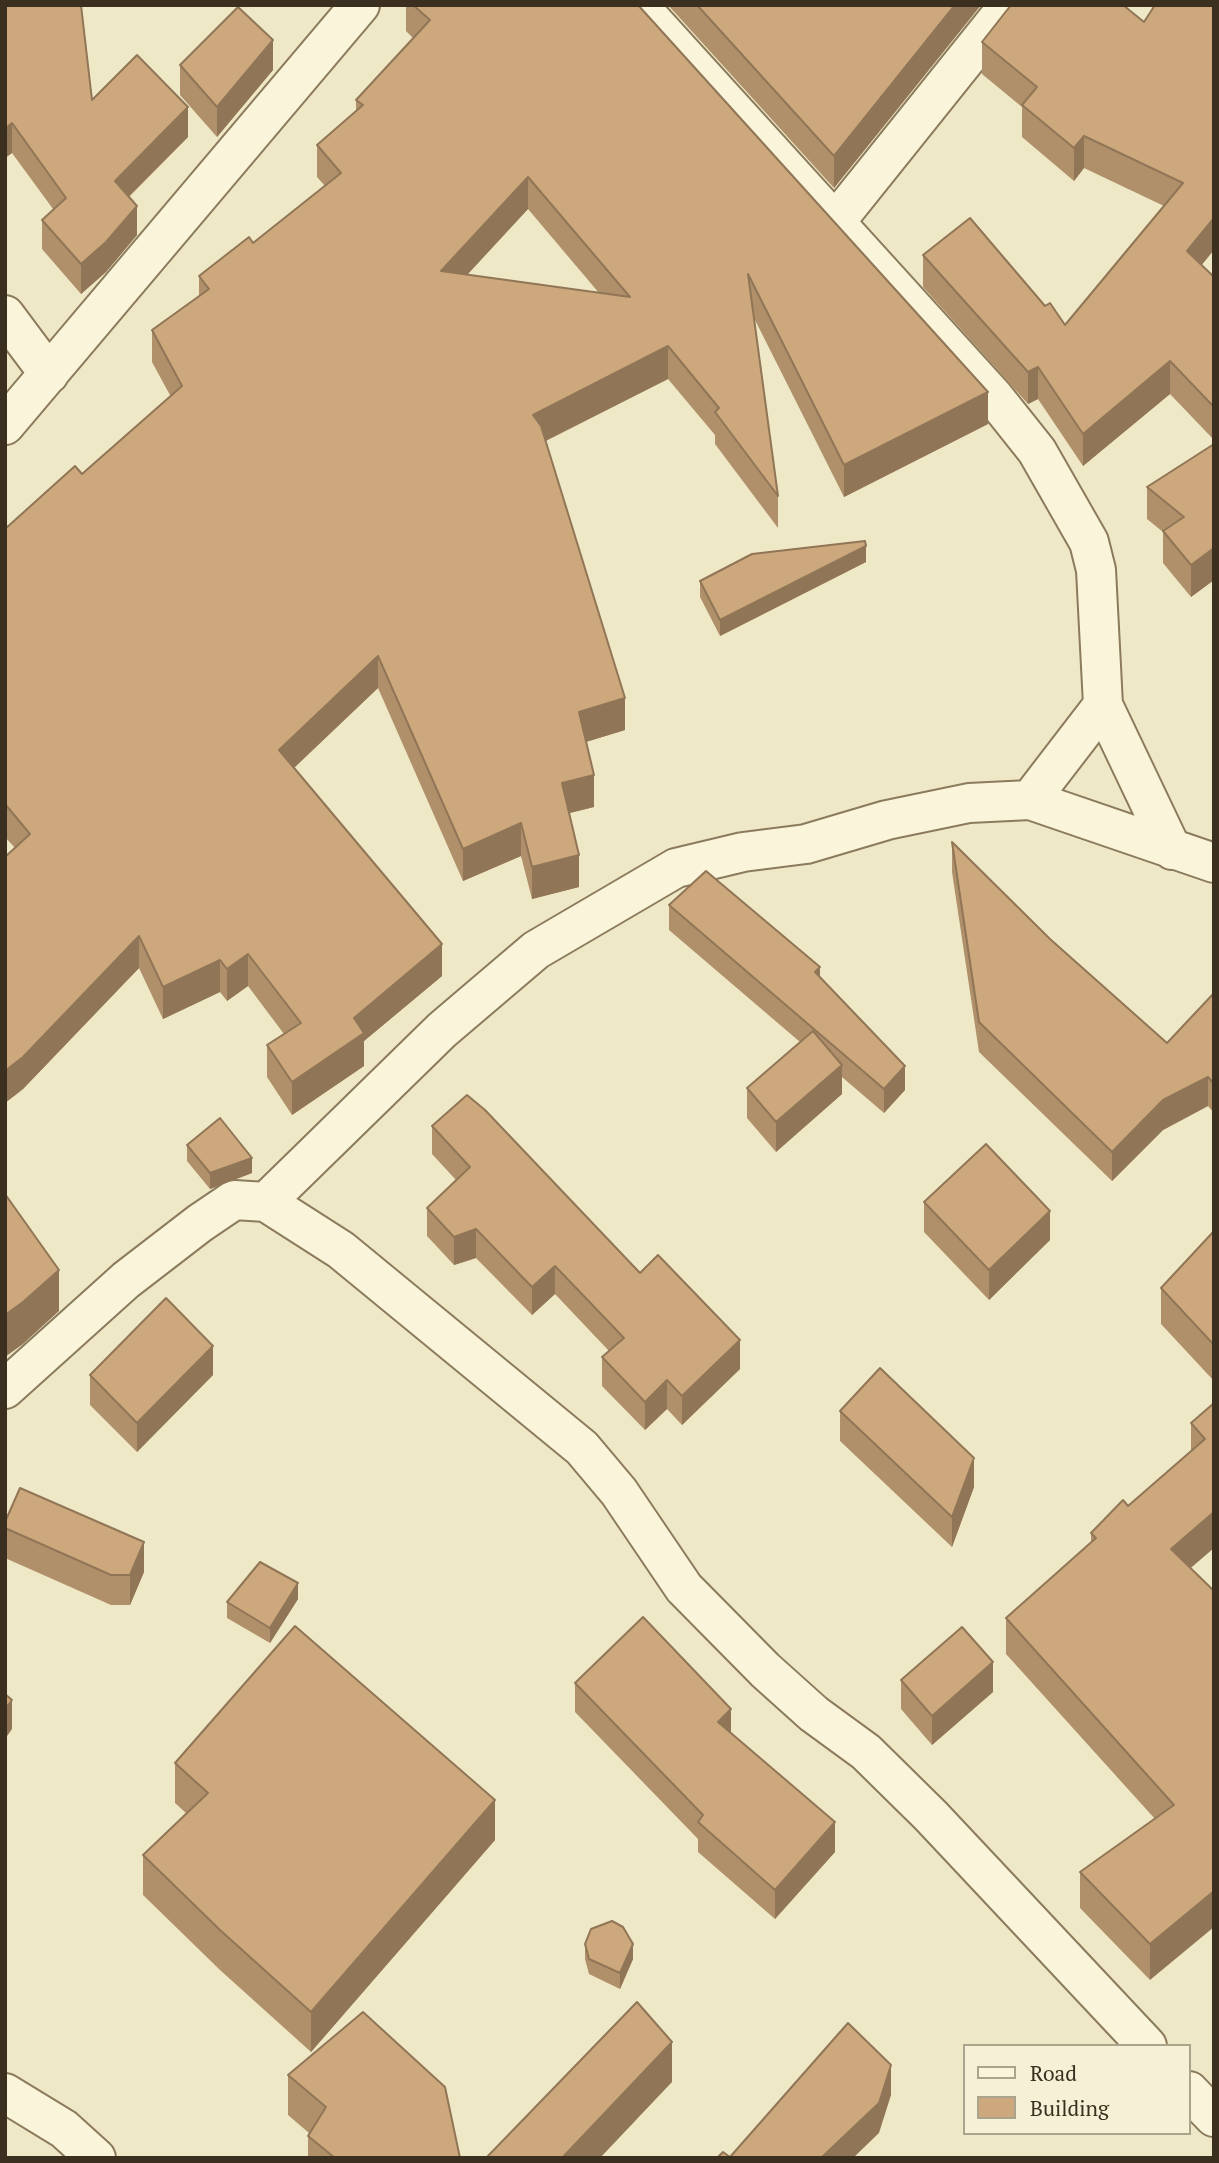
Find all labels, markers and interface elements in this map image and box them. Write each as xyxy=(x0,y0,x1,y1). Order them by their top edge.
legend xyxy=(964,2044,1191,2135)
text: Road xyxy=(1030,2059,1077,2087)
text: Building xyxy=(1030,2094,1109,2122)

